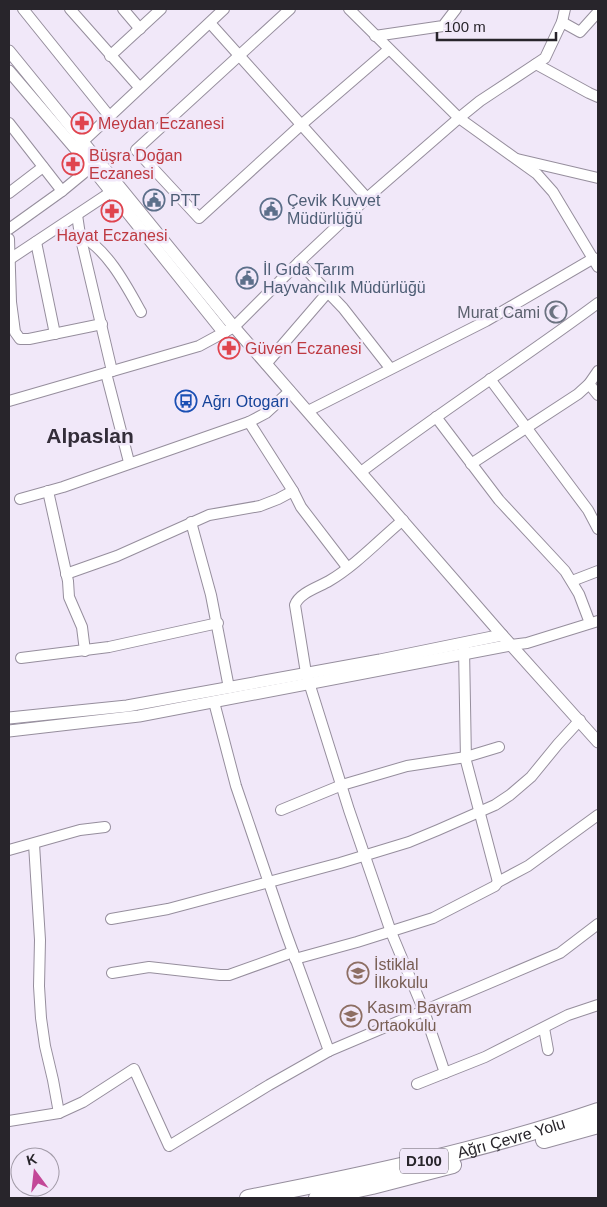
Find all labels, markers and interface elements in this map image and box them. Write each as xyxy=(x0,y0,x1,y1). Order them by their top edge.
scale bar xyxy=(437,10,556,42)
text: 100 m xyxy=(444,18,486,35)
pharmacy icon: Meydan Eczanesi xyxy=(70,111,94,135)
place label: Meydan Eczanesi xyxy=(98,115,224,132)
place label: Büşra Doğan Eczanesi xyxy=(89,147,182,182)
pharmacy icon: Büşra Doğan Eczanesi xyxy=(61,152,85,176)
public building icon: PTT xyxy=(142,188,166,212)
place label: PTT xyxy=(170,192,200,209)
place label: Çevik Kuvvet Müdürlüğü xyxy=(287,192,381,227)
public building icon: Çevik Kuvvet Müdürlüğü xyxy=(259,197,283,221)
pharmacy icon: Hayat Eczanesi xyxy=(100,199,124,223)
place label: Hayat Eczanesi xyxy=(56,227,168,244)
place label: İl Gıda Tarım Hayvancılık Müdürlüğü xyxy=(263,260,426,296)
public building icon: İl Gıda Tarım Hayvancılık Müdürlüğü xyxy=(235,266,259,290)
mosque icon: Murat Cami xyxy=(544,300,568,324)
place label: Murat Cami xyxy=(457,304,540,321)
pharmacy icon: Güven Eczanesi xyxy=(217,336,241,360)
place label: Güven Eczanesi xyxy=(245,340,362,357)
bus stop icon: Ağrı Otogarı xyxy=(174,389,198,413)
place label: Ağrı Otogarı xyxy=(202,393,289,410)
district label: Alpaslan xyxy=(46,424,134,447)
place label: İstiklal İlkokulu xyxy=(374,955,428,991)
school or university icon: İstiklal İlkokulu xyxy=(346,961,370,985)
place label: Kasım Bayram Ortaokulu xyxy=(367,999,472,1034)
school or university icon: Kasım Bayram Ortaokulu xyxy=(339,1004,363,1028)
street label: Ağrı Çevre Yolu xyxy=(455,1114,567,1161)
north arrow xyxy=(10,1147,60,1197)
road number: D100 xyxy=(400,1148,448,1174)
text: K xyxy=(25,1150,39,1168)

